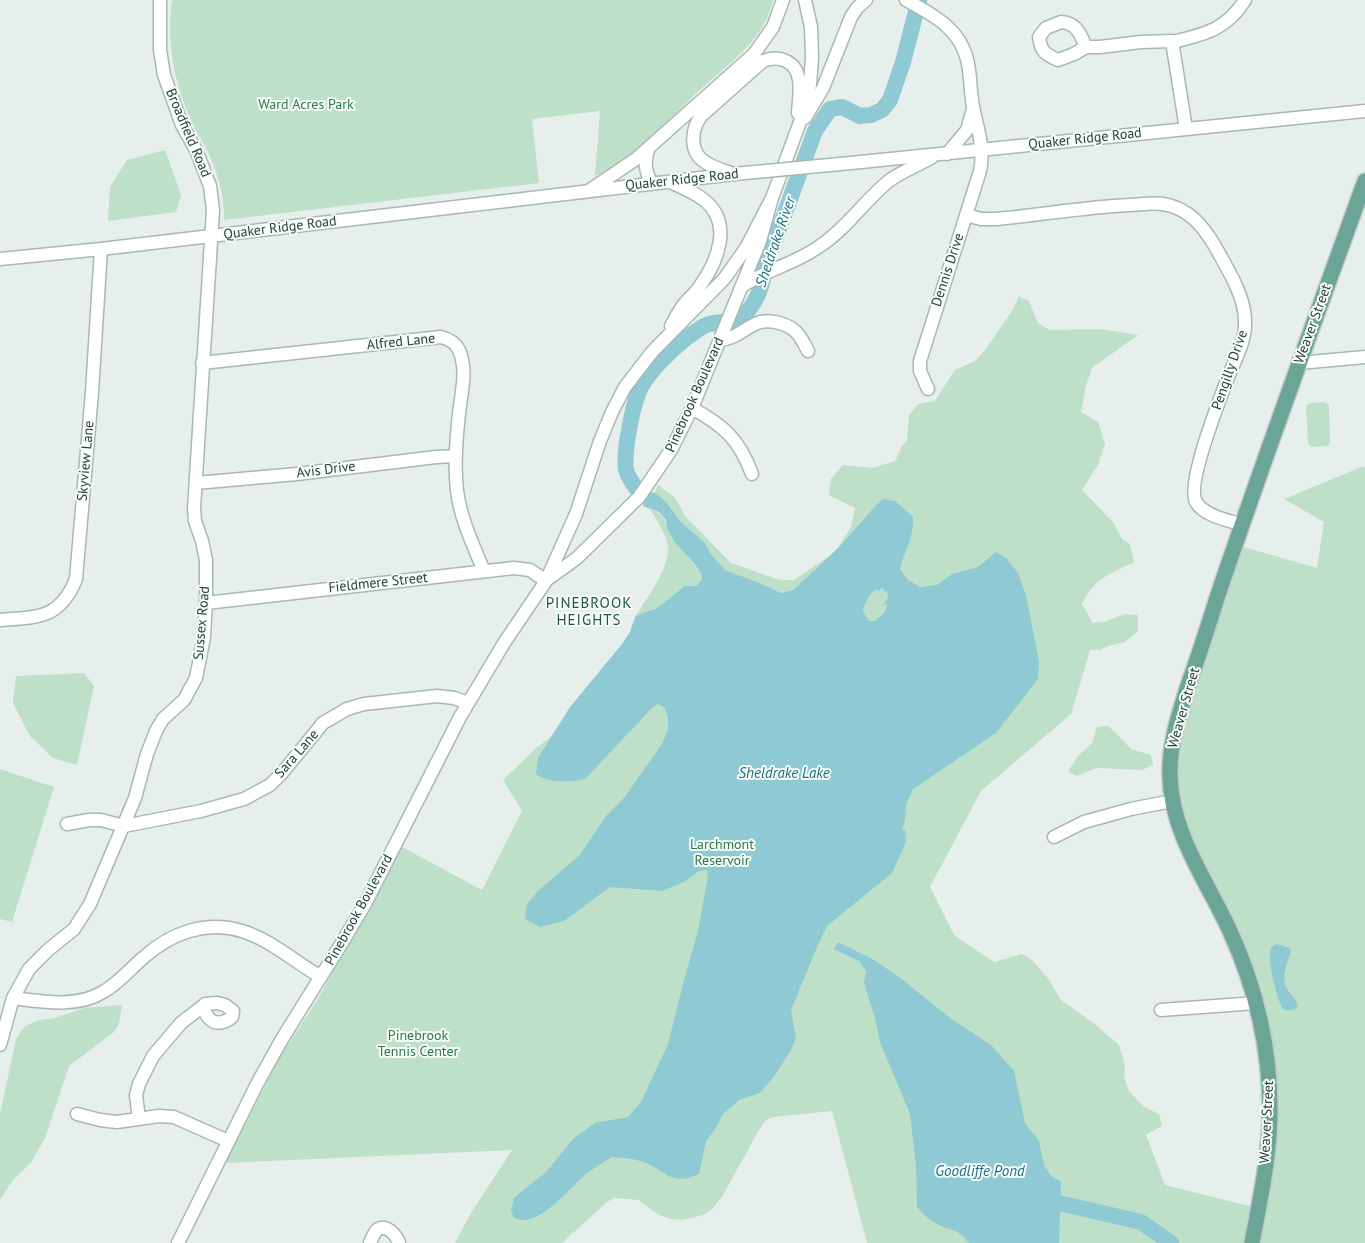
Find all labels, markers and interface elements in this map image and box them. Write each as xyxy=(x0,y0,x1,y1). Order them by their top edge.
street label: Broadfield Road xyxy=(162,86,214,180)
park label: Ward Acres Park xyxy=(258,97,354,113)
street label: Quaker Ridge Road xyxy=(1028,125,1142,153)
street label: Quaker Ridge Road xyxy=(625,166,739,194)
water label: Sheldrake River xyxy=(752,195,800,289)
street label: Quaker Ridge Road xyxy=(222,213,338,243)
street label: Dennis Drive xyxy=(928,231,968,309)
street label: Weaver Street xyxy=(1291,282,1335,366)
street label: Pengilly Drive xyxy=(1209,328,1251,412)
street label: Alfred Lane xyxy=(366,330,436,354)
street label: Pinebrook Boulevard xyxy=(662,335,728,455)
street label: Skyview Lane xyxy=(74,420,98,502)
street label: Avis Drive xyxy=(296,458,356,482)
street label: Fieldmere Street xyxy=(328,569,428,597)
street label: Sussex Road xyxy=(190,585,214,661)
district label: PINEBROOK HEIGHTS xyxy=(545,595,633,630)
street label: Weaver Street xyxy=(1164,666,1204,750)
street label: Sara Lane xyxy=(271,726,323,782)
water label: Sheldrake Lake xyxy=(738,765,830,783)
park label: Larchmont Reservoir xyxy=(690,837,754,870)
street label: Pinebrook Boulevard xyxy=(322,852,396,968)
park label: Pinebrook Tennis Center xyxy=(378,1028,458,1060)
street label: Weaver Street xyxy=(1256,1080,1278,1164)
water label: Goodliffe Pond xyxy=(935,1163,1025,1181)

